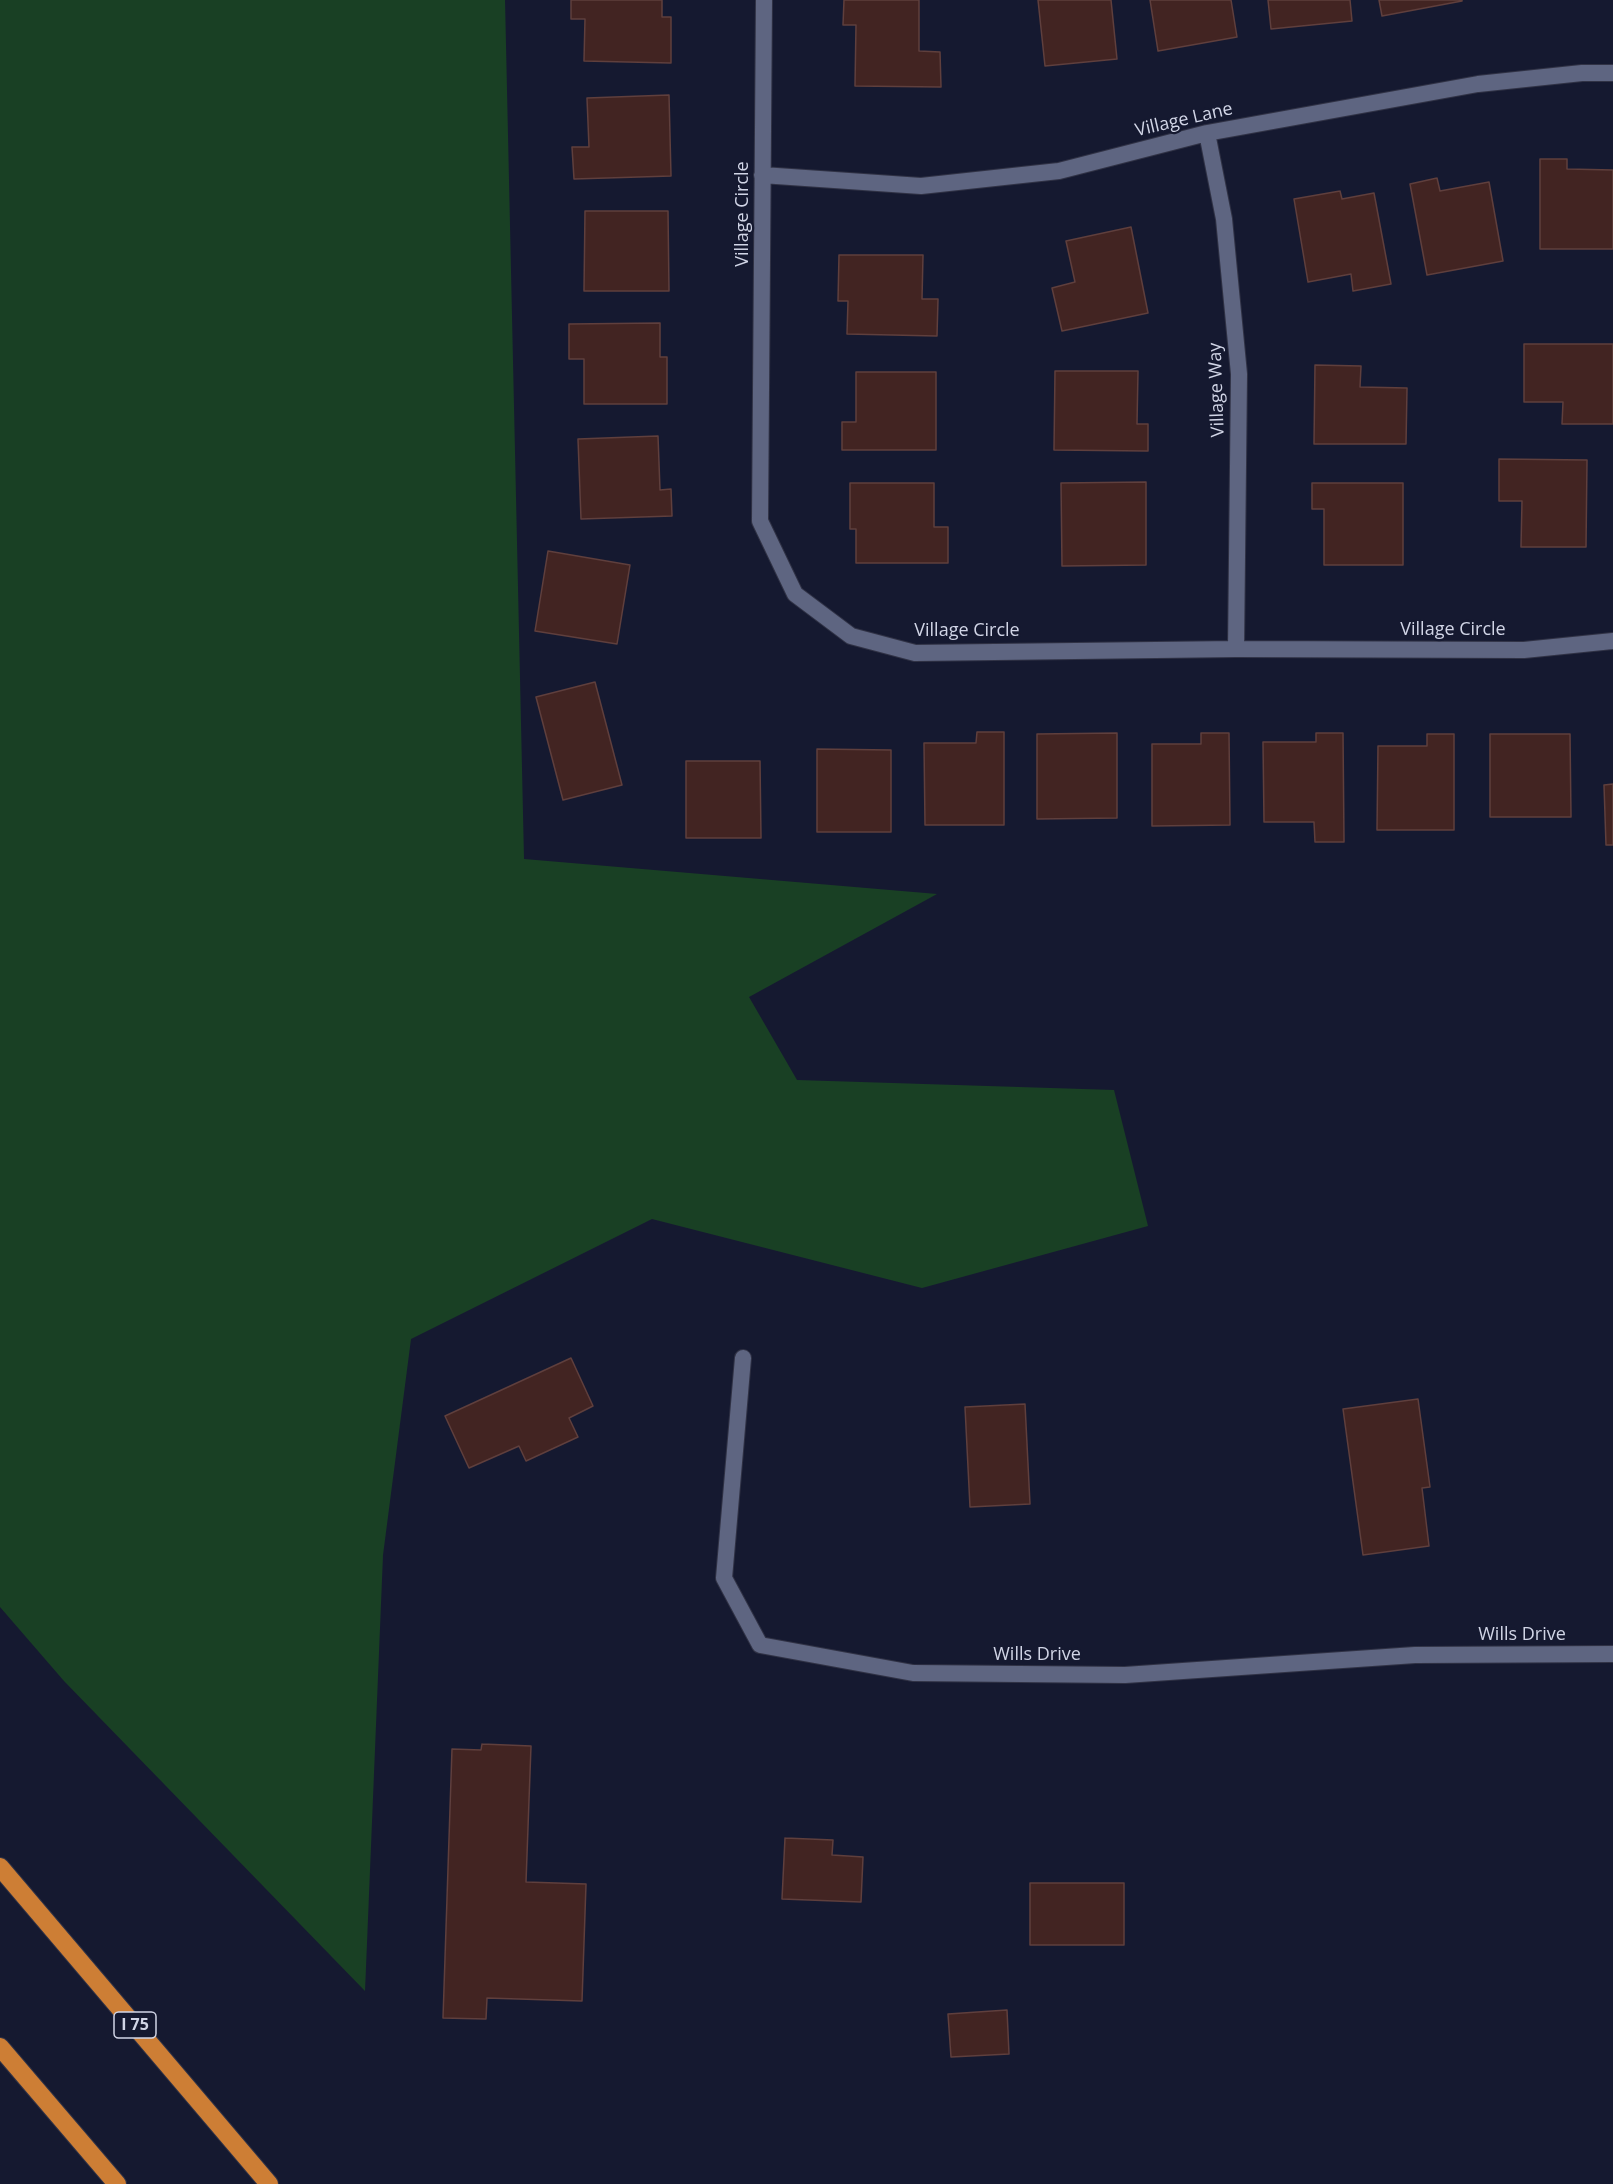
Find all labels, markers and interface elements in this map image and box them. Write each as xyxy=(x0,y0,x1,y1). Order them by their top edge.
street label: Village Lane xyxy=(1133,98,1235,142)
street label: Village Circle xyxy=(732,161,754,267)
street label: Village Way xyxy=(1205,342,1229,438)
street label: Village Circle xyxy=(1400,619,1506,641)
street label: Village Circle xyxy=(914,620,1020,642)
street label: Wills Drive xyxy=(1478,1624,1566,1646)
street label: Wills Drive xyxy=(993,1644,1081,1666)
road number: I 75 xyxy=(114,2012,156,2038)

